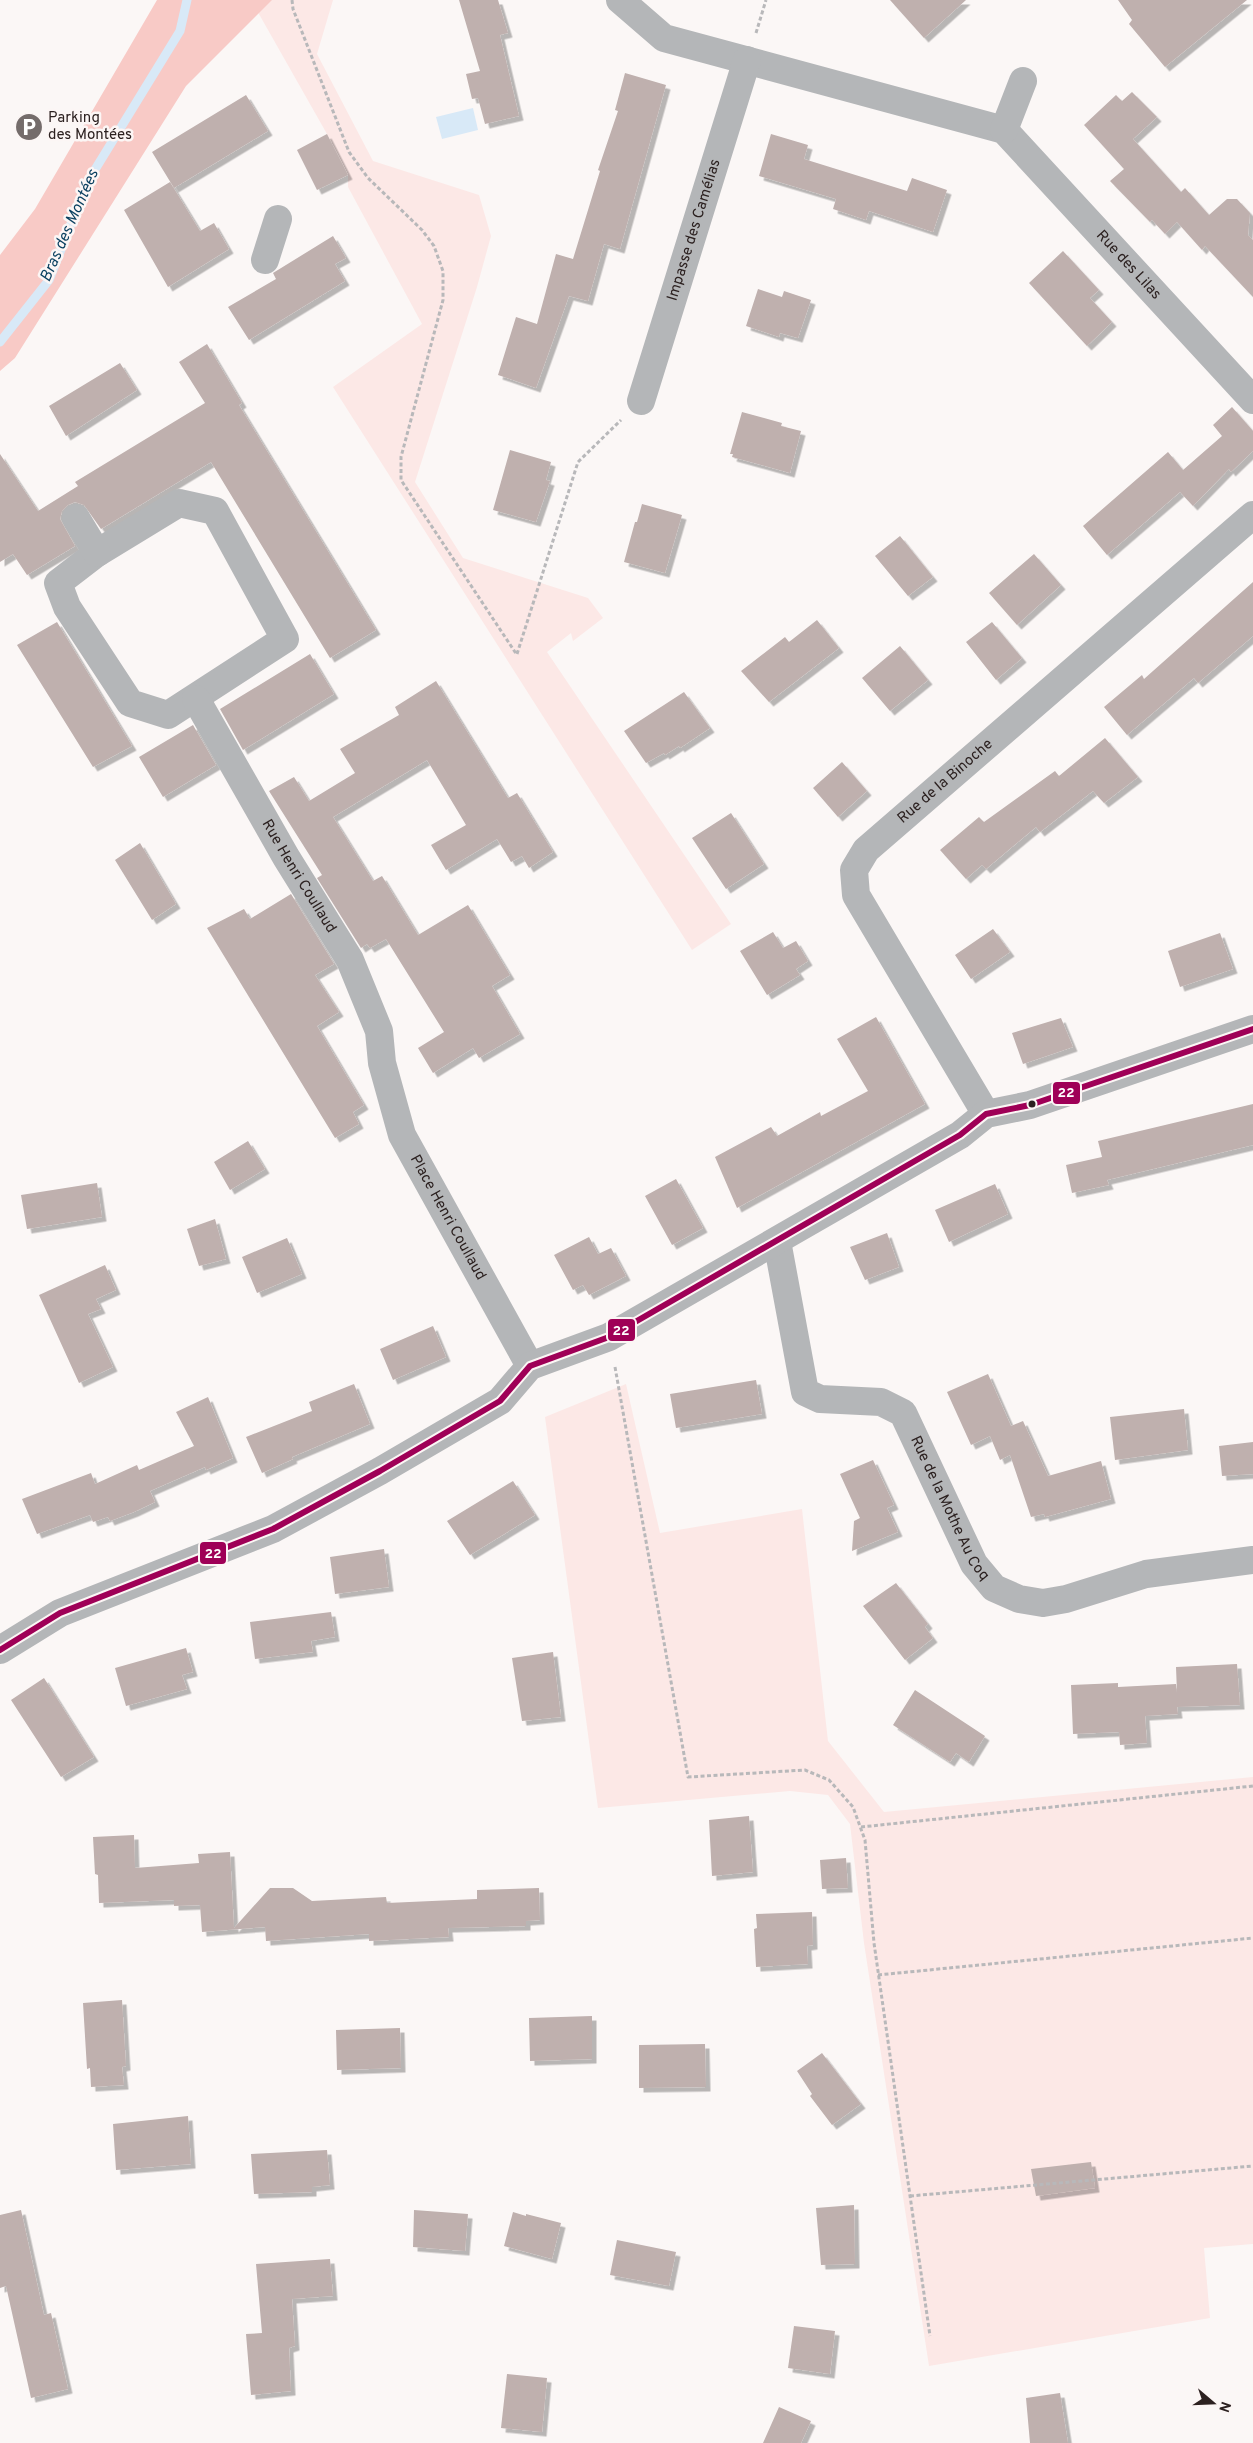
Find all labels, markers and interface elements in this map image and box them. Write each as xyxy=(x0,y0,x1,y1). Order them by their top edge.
place label: Parking des Montées xyxy=(48,109,132,145)
parking icon: Parking des Montées xyxy=(14,112,44,142)
street label: Impasse des Camélias xyxy=(663,157,725,303)
water label: Bras des Montées xyxy=(36,166,104,285)
street label: Rue des Lilas xyxy=(1092,226,1165,304)
street label: Rue de la Binoche xyxy=(894,735,997,828)
street label: Rue Henri Coullaud xyxy=(257,816,340,937)
line badge: 22 xyxy=(1052,1081,1081,1105)
text: 22 xyxy=(1057,1085,1075,1102)
unlabelled marker xyxy=(1027,1099,1037,1109)
street label: Place Henri Coullaud xyxy=(405,1151,490,1284)
line badge: 22 xyxy=(607,1318,636,1342)
text: 22 xyxy=(612,1323,630,1340)
street label: Rue de la Mothe Au Coq xyxy=(906,1433,994,1585)
line badge: 22 xyxy=(199,1541,227,1565)
text: 22 xyxy=(204,1546,222,1563)
north arrow xyxy=(1188,2378,1238,2428)
text: N xyxy=(1214,2399,1234,2414)

